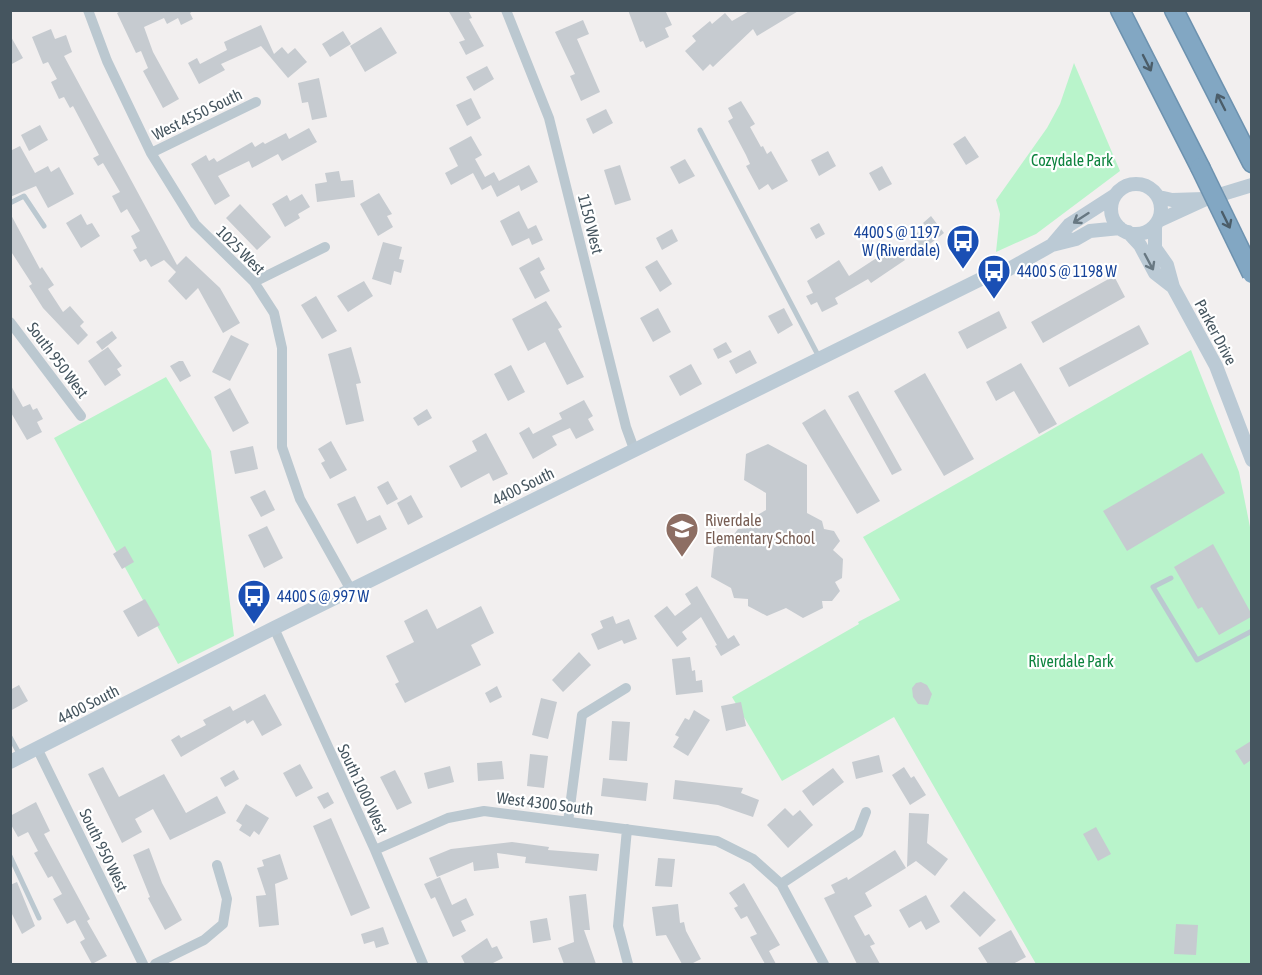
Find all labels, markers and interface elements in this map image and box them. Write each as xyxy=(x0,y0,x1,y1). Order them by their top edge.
one-way arrow xyxy=(1142,53,1153,71)
street label: West 4550 South xyxy=(149,85,245,143)
one-way arrow xyxy=(1215,94,1226,112)
park label: Cozydale Park xyxy=(1031,151,1113,170)
street label: 1150 West xyxy=(575,192,607,256)
one-way arrow xyxy=(1220,210,1232,228)
one-way arrow xyxy=(1072,211,1089,224)
street label: 1025 West xyxy=(213,222,269,278)
place label: 4400 S @ 1197 W (Riverdale) xyxy=(854,223,940,260)
bus stop icon: 4400 S @ 1197 W (Riverdale) xyxy=(945,223,981,270)
one-way arrow xyxy=(1144,252,1155,270)
bus stop icon: 4400 S @ 1198 W xyxy=(976,253,1012,300)
place label: 4400 S @ 1198 W xyxy=(1017,262,1117,280)
street label: Parker Drive xyxy=(1191,296,1241,368)
street label: South 950 West xyxy=(24,319,92,402)
street label: 4400 South xyxy=(489,463,557,509)
school or university icon: Riverdale Elementary School xyxy=(664,511,700,558)
place label: Riverdale Elementary School xyxy=(705,511,816,548)
bus stop icon: 4400 S @ 997 W xyxy=(236,578,272,625)
place label: 4400 S @ 997 W xyxy=(277,587,370,605)
park label: Riverdale Park xyxy=(1028,652,1114,670)
street label: 4400 South xyxy=(54,681,122,727)
street label: South 1000 West xyxy=(334,741,392,837)
street label: West 4300 South xyxy=(496,788,594,818)
street label: South 950 West xyxy=(76,806,132,895)

